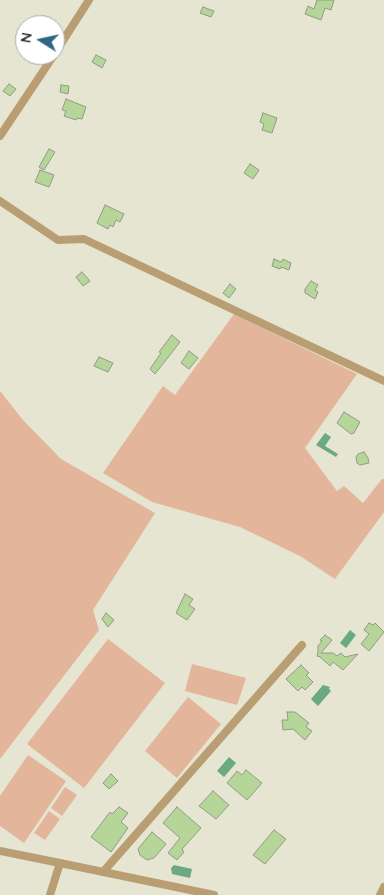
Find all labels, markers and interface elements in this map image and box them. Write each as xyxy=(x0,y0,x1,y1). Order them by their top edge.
north arrow xyxy=(15,15,65,65)
text: N xyxy=(16,31,36,44)

